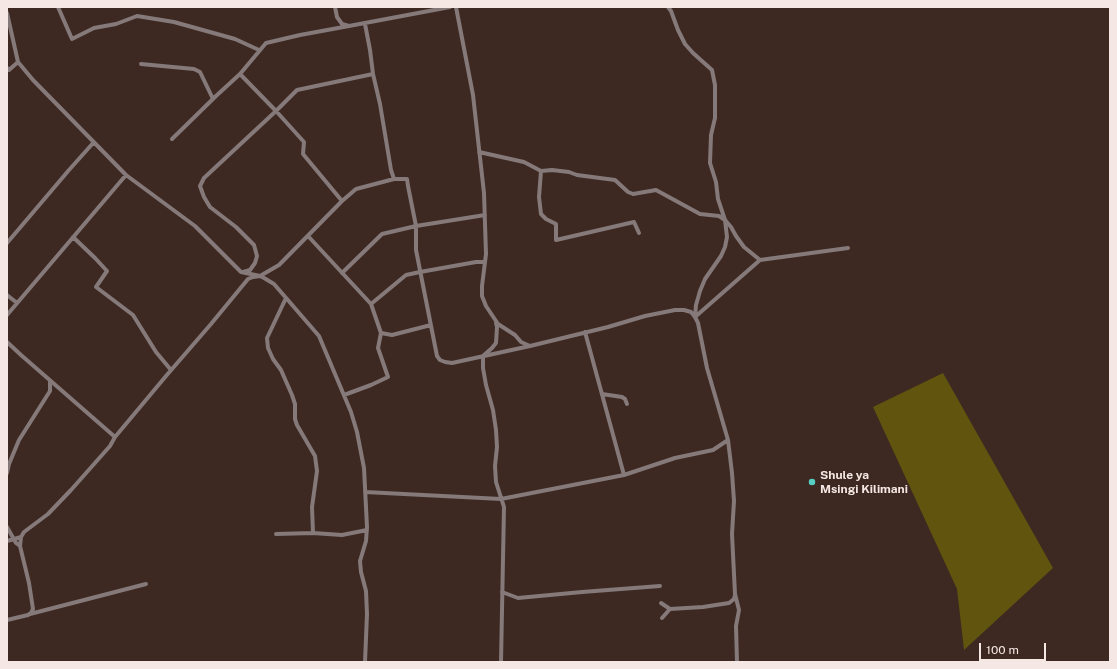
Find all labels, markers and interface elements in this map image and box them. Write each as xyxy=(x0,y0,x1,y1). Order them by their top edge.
place label: Shule ya Msingi Kilimani xyxy=(820,468,908,496)
marker: Shule ya Msingi Kilimani xyxy=(807,477,817,487)
scale bar xyxy=(981,635,1048,661)
text: 100 m xyxy=(986,643,1019,657)

